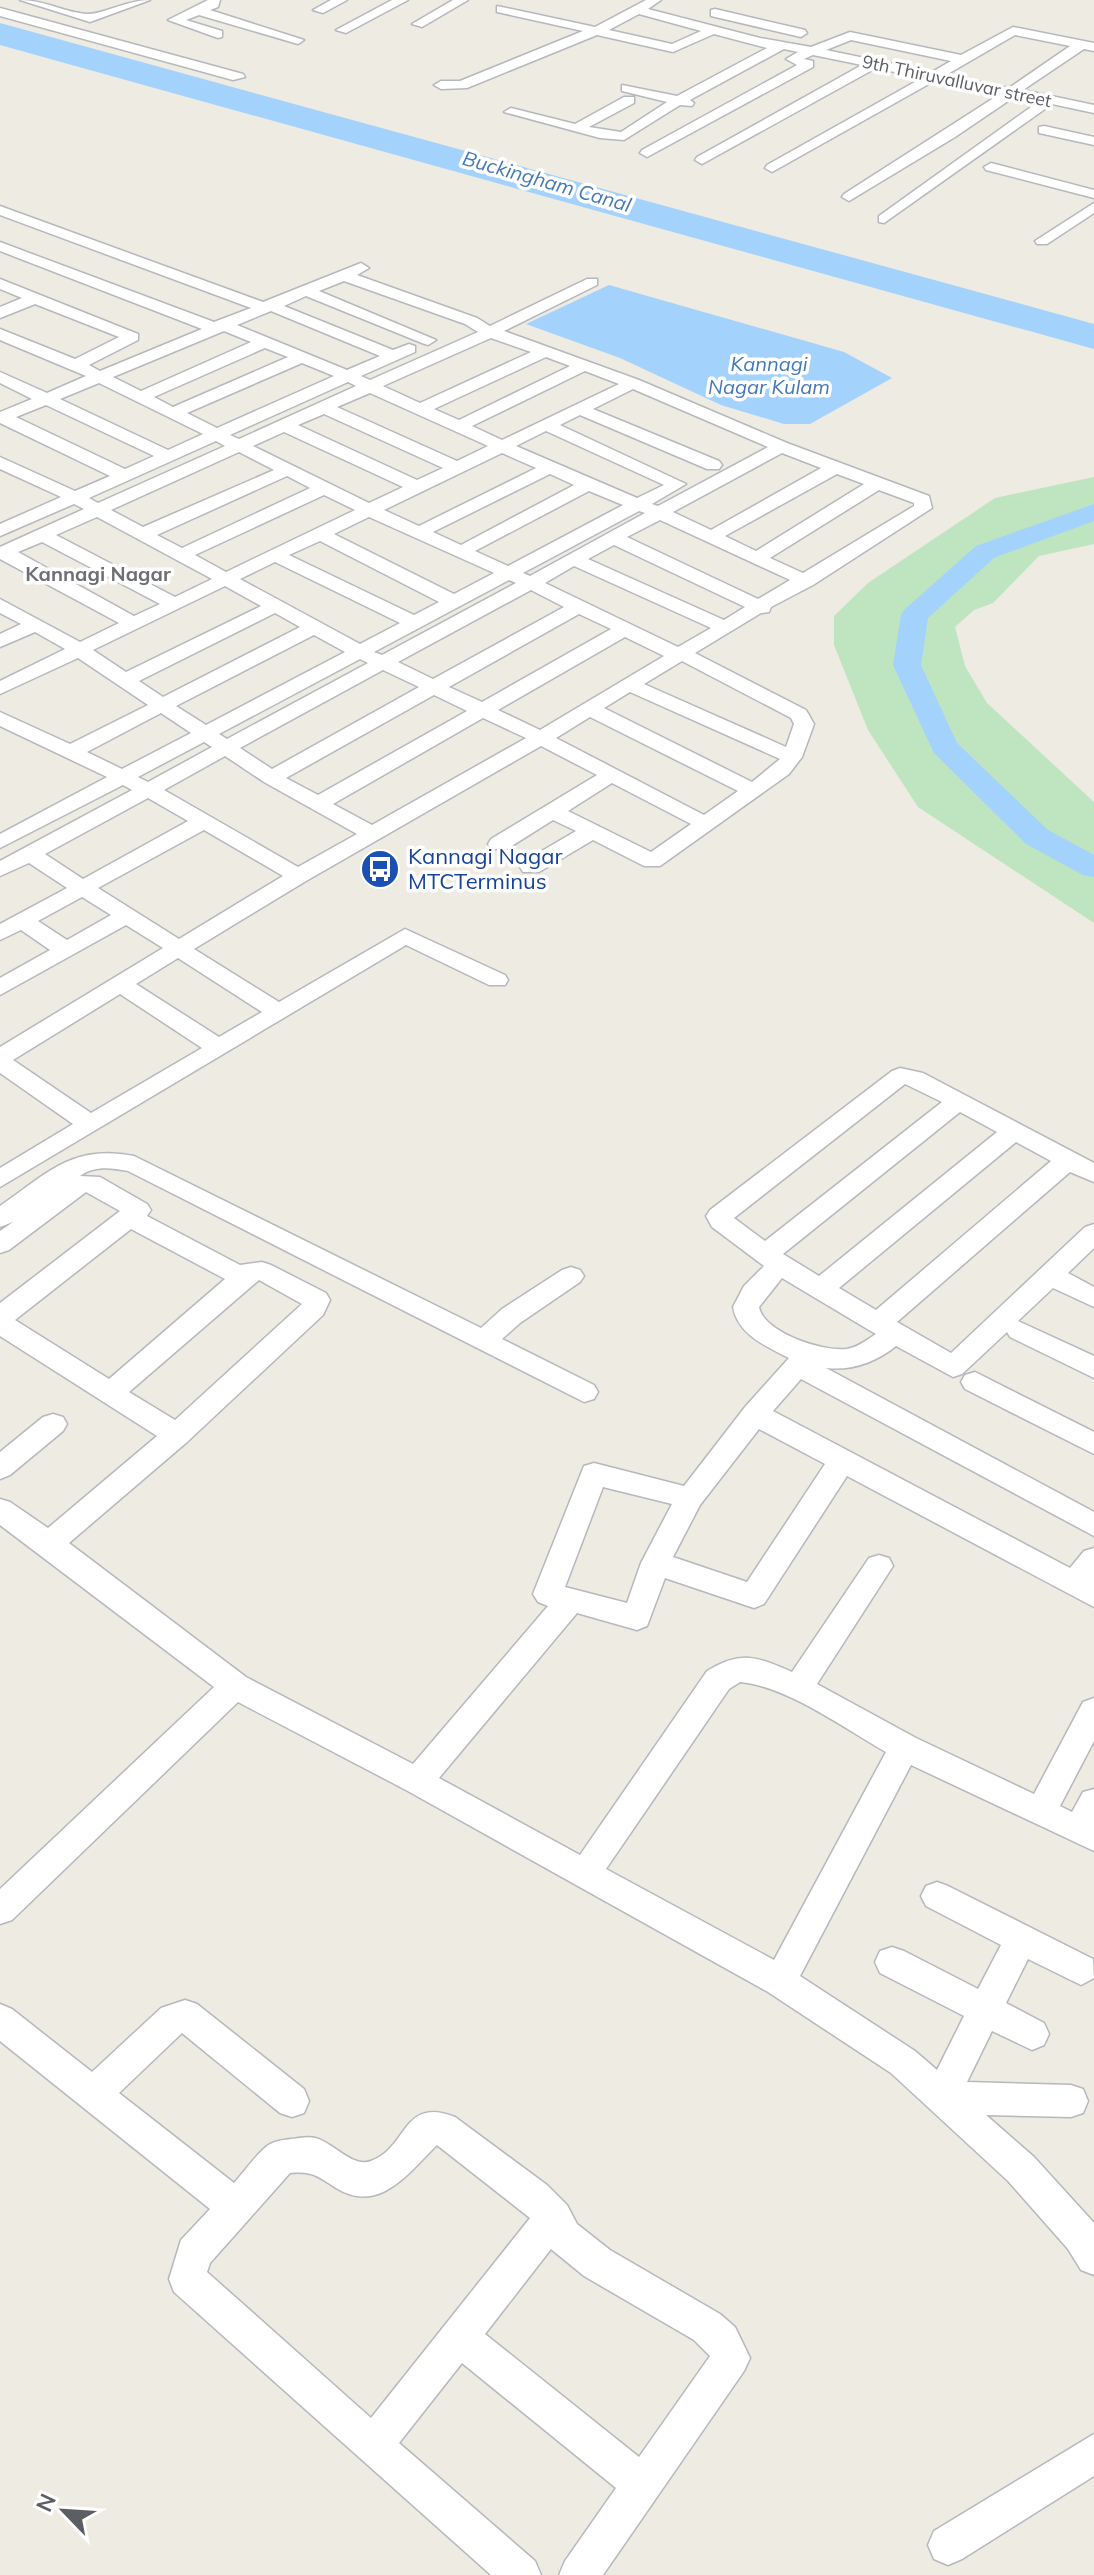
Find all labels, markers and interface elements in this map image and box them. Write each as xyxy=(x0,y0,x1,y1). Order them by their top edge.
street label: 9th Thiruvalluvar street xyxy=(860,50,1054,112)
water label: Buckingham Canal xyxy=(460,145,634,217)
water label: Kannagi Nagar Kulam xyxy=(708,351,830,399)
district label: Kannagi Nagar xyxy=(25,561,171,586)
place label: Kannagi Nagar MTCTerminus xyxy=(408,842,562,895)
bus stop icon: Kannagi Nagar MTCTerminus xyxy=(359,848,401,890)
north arrow xyxy=(24,2471,104,2551)
text: N xyxy=(30,2489,62,2516)

